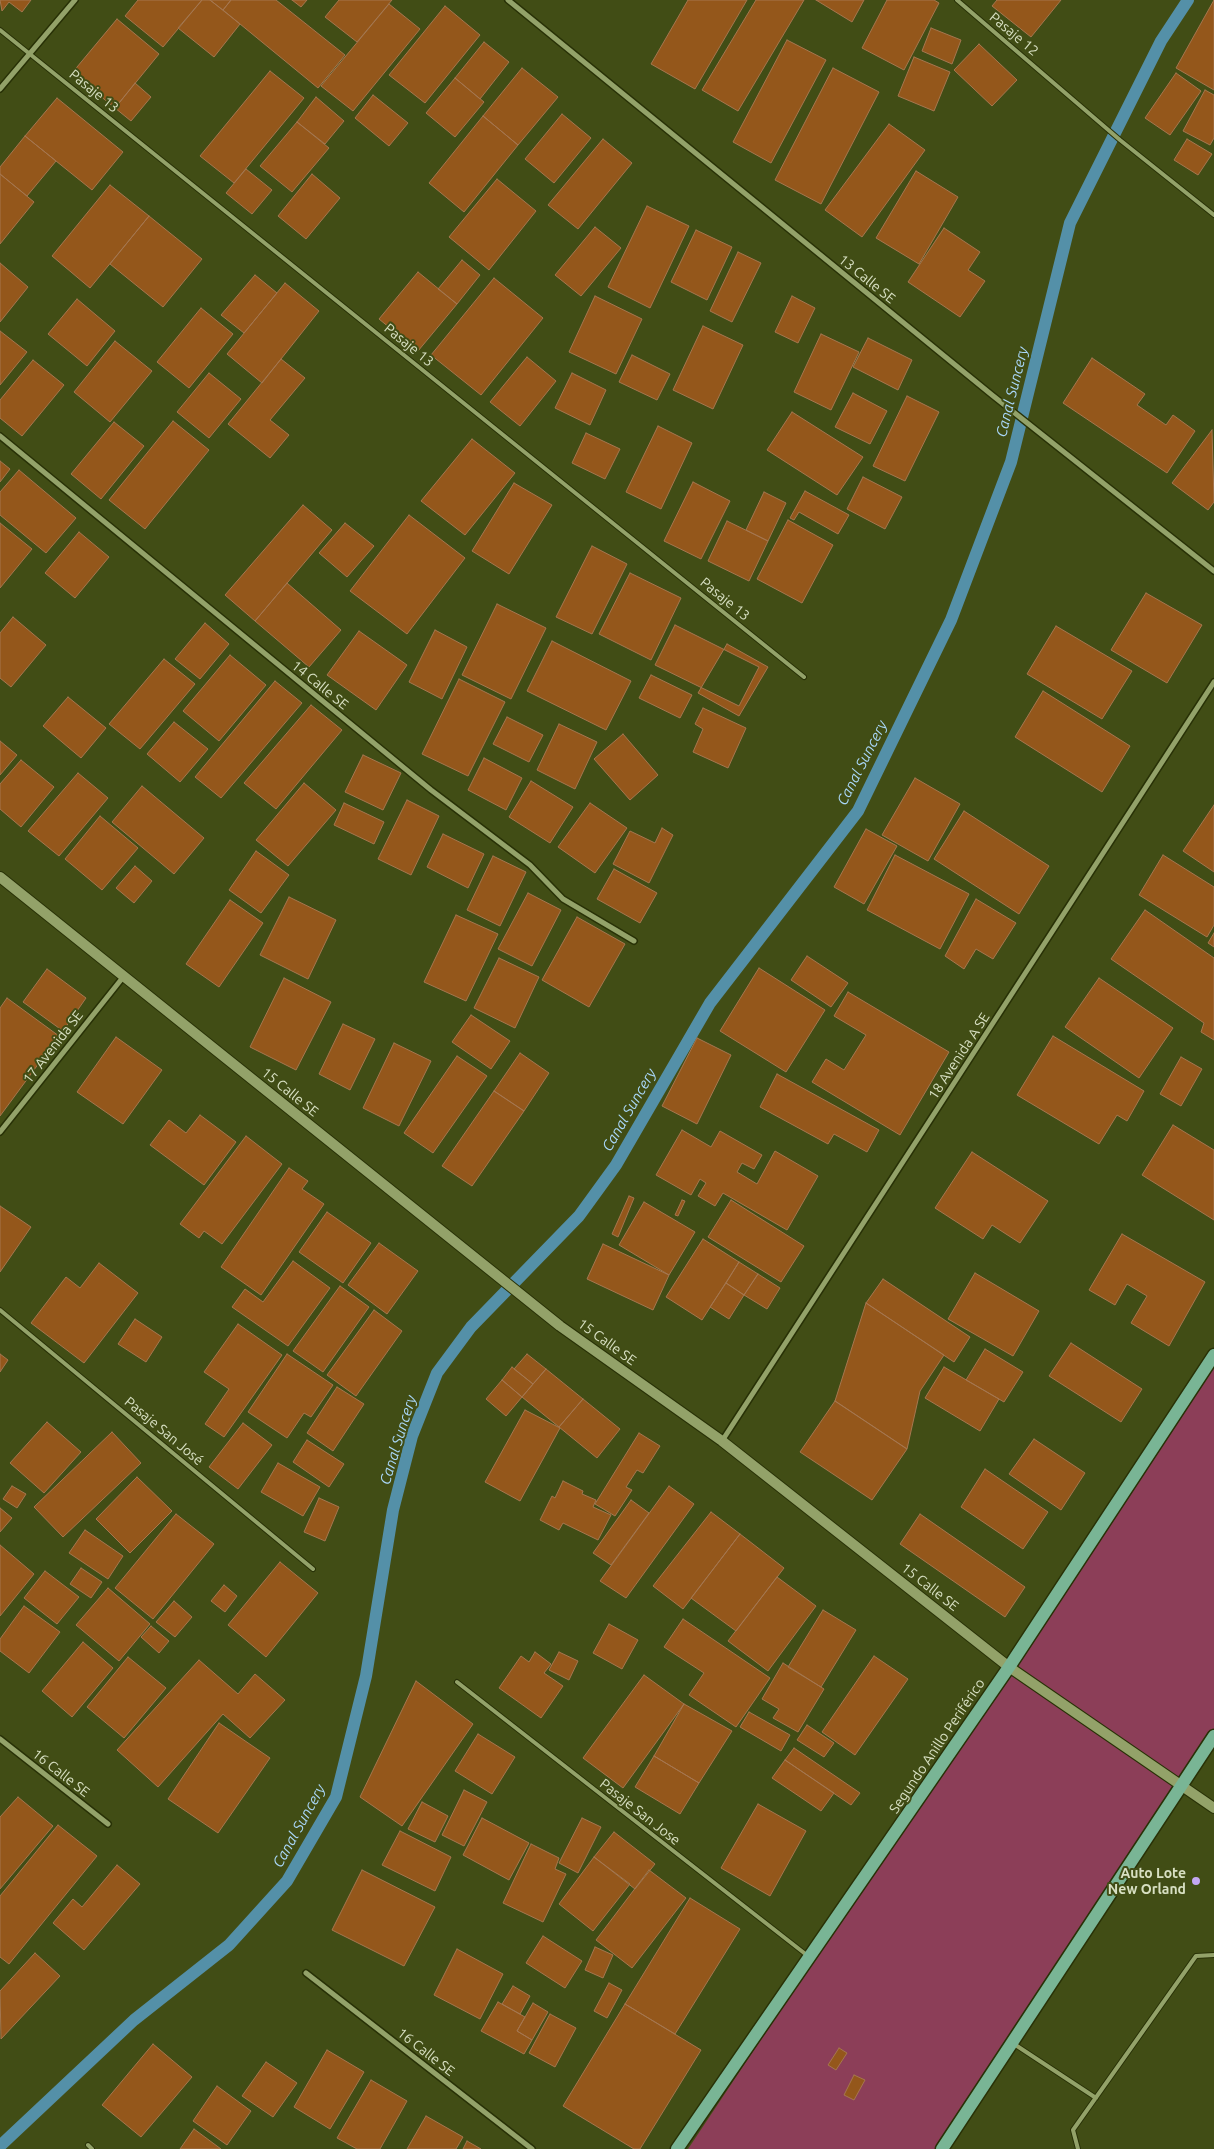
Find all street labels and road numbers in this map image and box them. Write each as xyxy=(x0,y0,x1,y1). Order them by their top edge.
street label: Pasaje 12 xyxy=(986,9,1042,59)
street label: Pasaje 13 xyxy=(66,66,122,116)
street label: 13 Calle SE xyxy=(835,251,899,307)
street label: Pasaje 13 xyxy=(381,320,437,370)
street label: Pasaje 13 xyxy=(697,574,753,624)
street label: 14 Calle SE xyxy=(288,657,352,713)
street label: 17 Avenida SE xyxy=(19,1007,87,1087)
street label: 18 Avenida A SE xyxy=(925,1010,993,1102)
street label: 15 Calle SE xyxy=(258,1064,322,1120)
street label: 15 Calle SE xyxy=(574,1315,640,1369)
street label: Pasaje San José xyxy=(121,1393,207,1469)
street label: 15 Calle SE xyxy=(898,1559,962,1615)
street label: Segundo Anillo Periférico xyxy=(886,1675,988,1817)
street label: 16 Calle SE xyxy=(29,1745,93,1801)
street label: Pasaje San Jose xyxy=(596,1775,684,1849)
street label: 16 Calle SE xyxy=(394,2024,458,2080)

